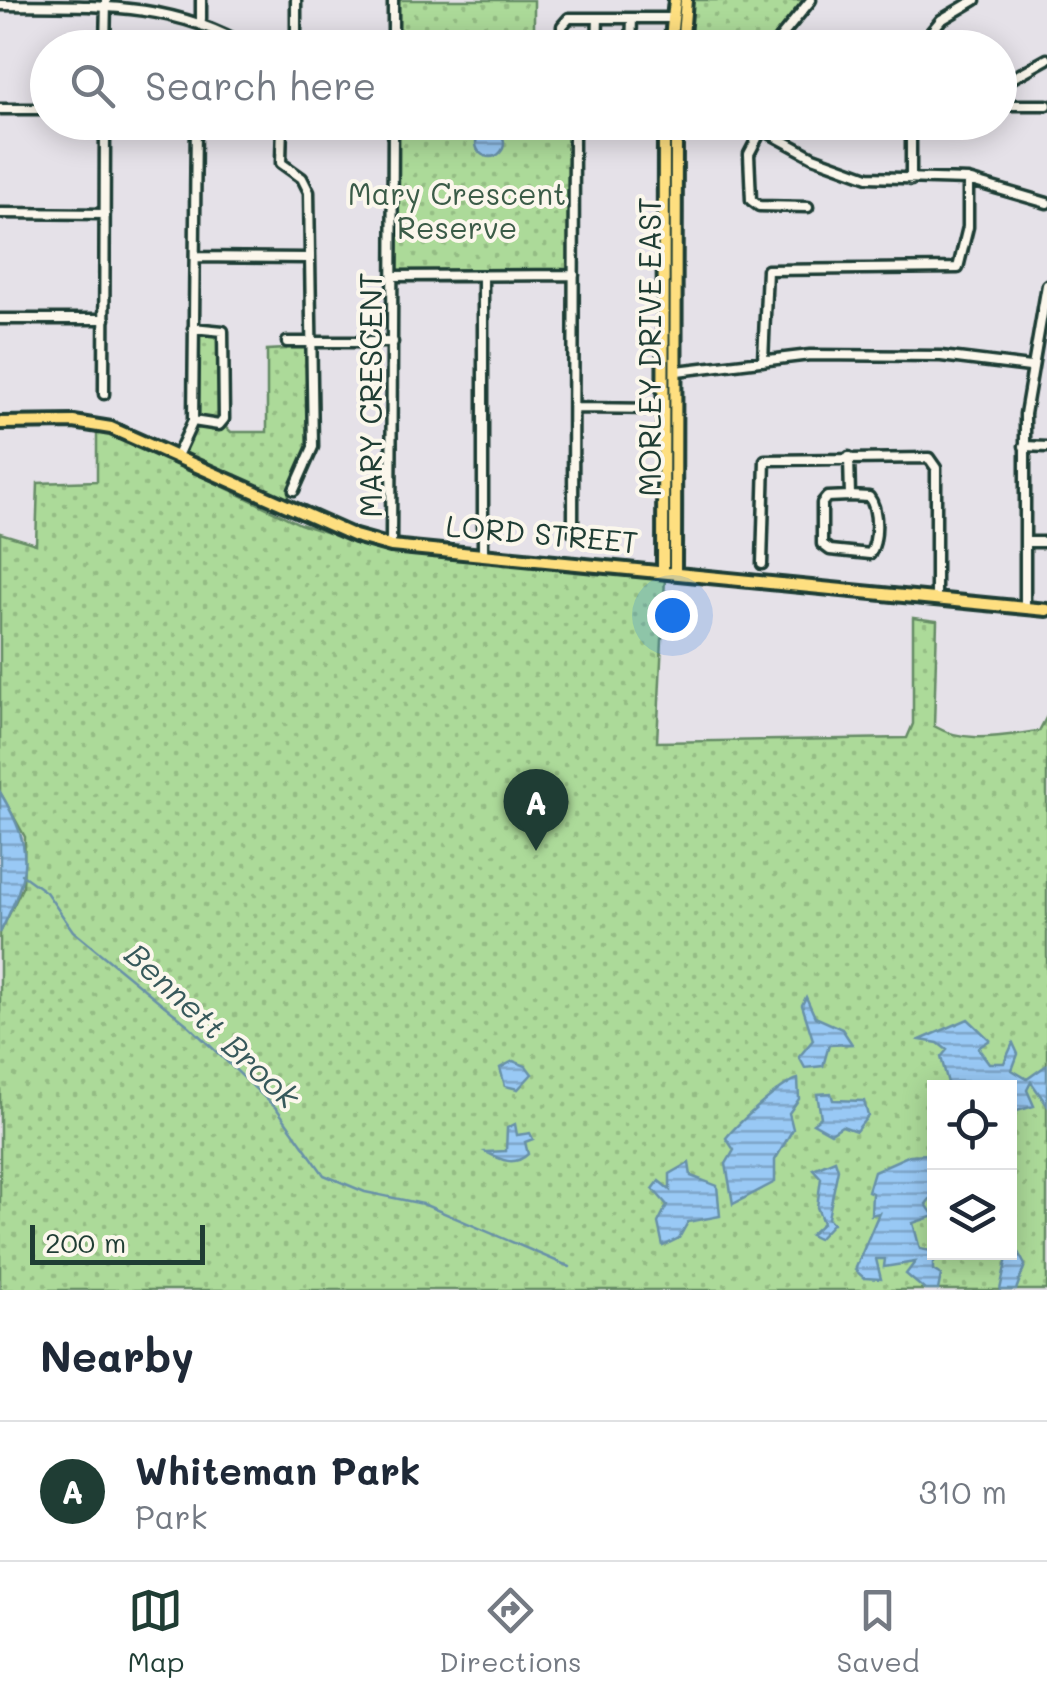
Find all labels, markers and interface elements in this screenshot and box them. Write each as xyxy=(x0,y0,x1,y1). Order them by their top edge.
search box xyxy=(30,30,1017,140)
icon: search xyxy=(65,58,120,113)
text: Search here xyxy=(145,60,376,110)
park label: Mary Crescent Reserve xyxy=(348,173,566,247)
street label: MORLEY DRIVE EAST xyxy=(629,197,669,497)
street label: MARY CRESCENT xyxy=(350,272,390,518)
street label: LORD STREET xyxy=(444,505,640,561)
your location xyxy=(647,590,698,641)
pin: A xyxy=(504,768,568,851)
water label: Bennett Brook xyxy=(117,933,310,1117)
map controls xyxy=(927,1080,1017,1260)
button: locate xyxy=(927,1080,1017,1170)
button: layers xyxy=(927,1170,1017,1260)
scale bar xyxy=(30,1220,205,1264)
text: 200 m xyxy=(45,1224,126,1260)
text: Nearby xyxy=(40,1328,194,1383)
text: Whiteman Park xyxy=(135,1445,420,1495)
text: A xyxy=(61,1470,84,1512)
text: 310 m xyxy=(918,1470,1007,1512)
text: Park xyxy=(135,1495,208,1537)
tab: Map xyxy=(127,1583,184,1679)
tab: Directions xyxy=(439,1583,582,1679)
tab: Saved xyxy=(836,1583,920,1679)

